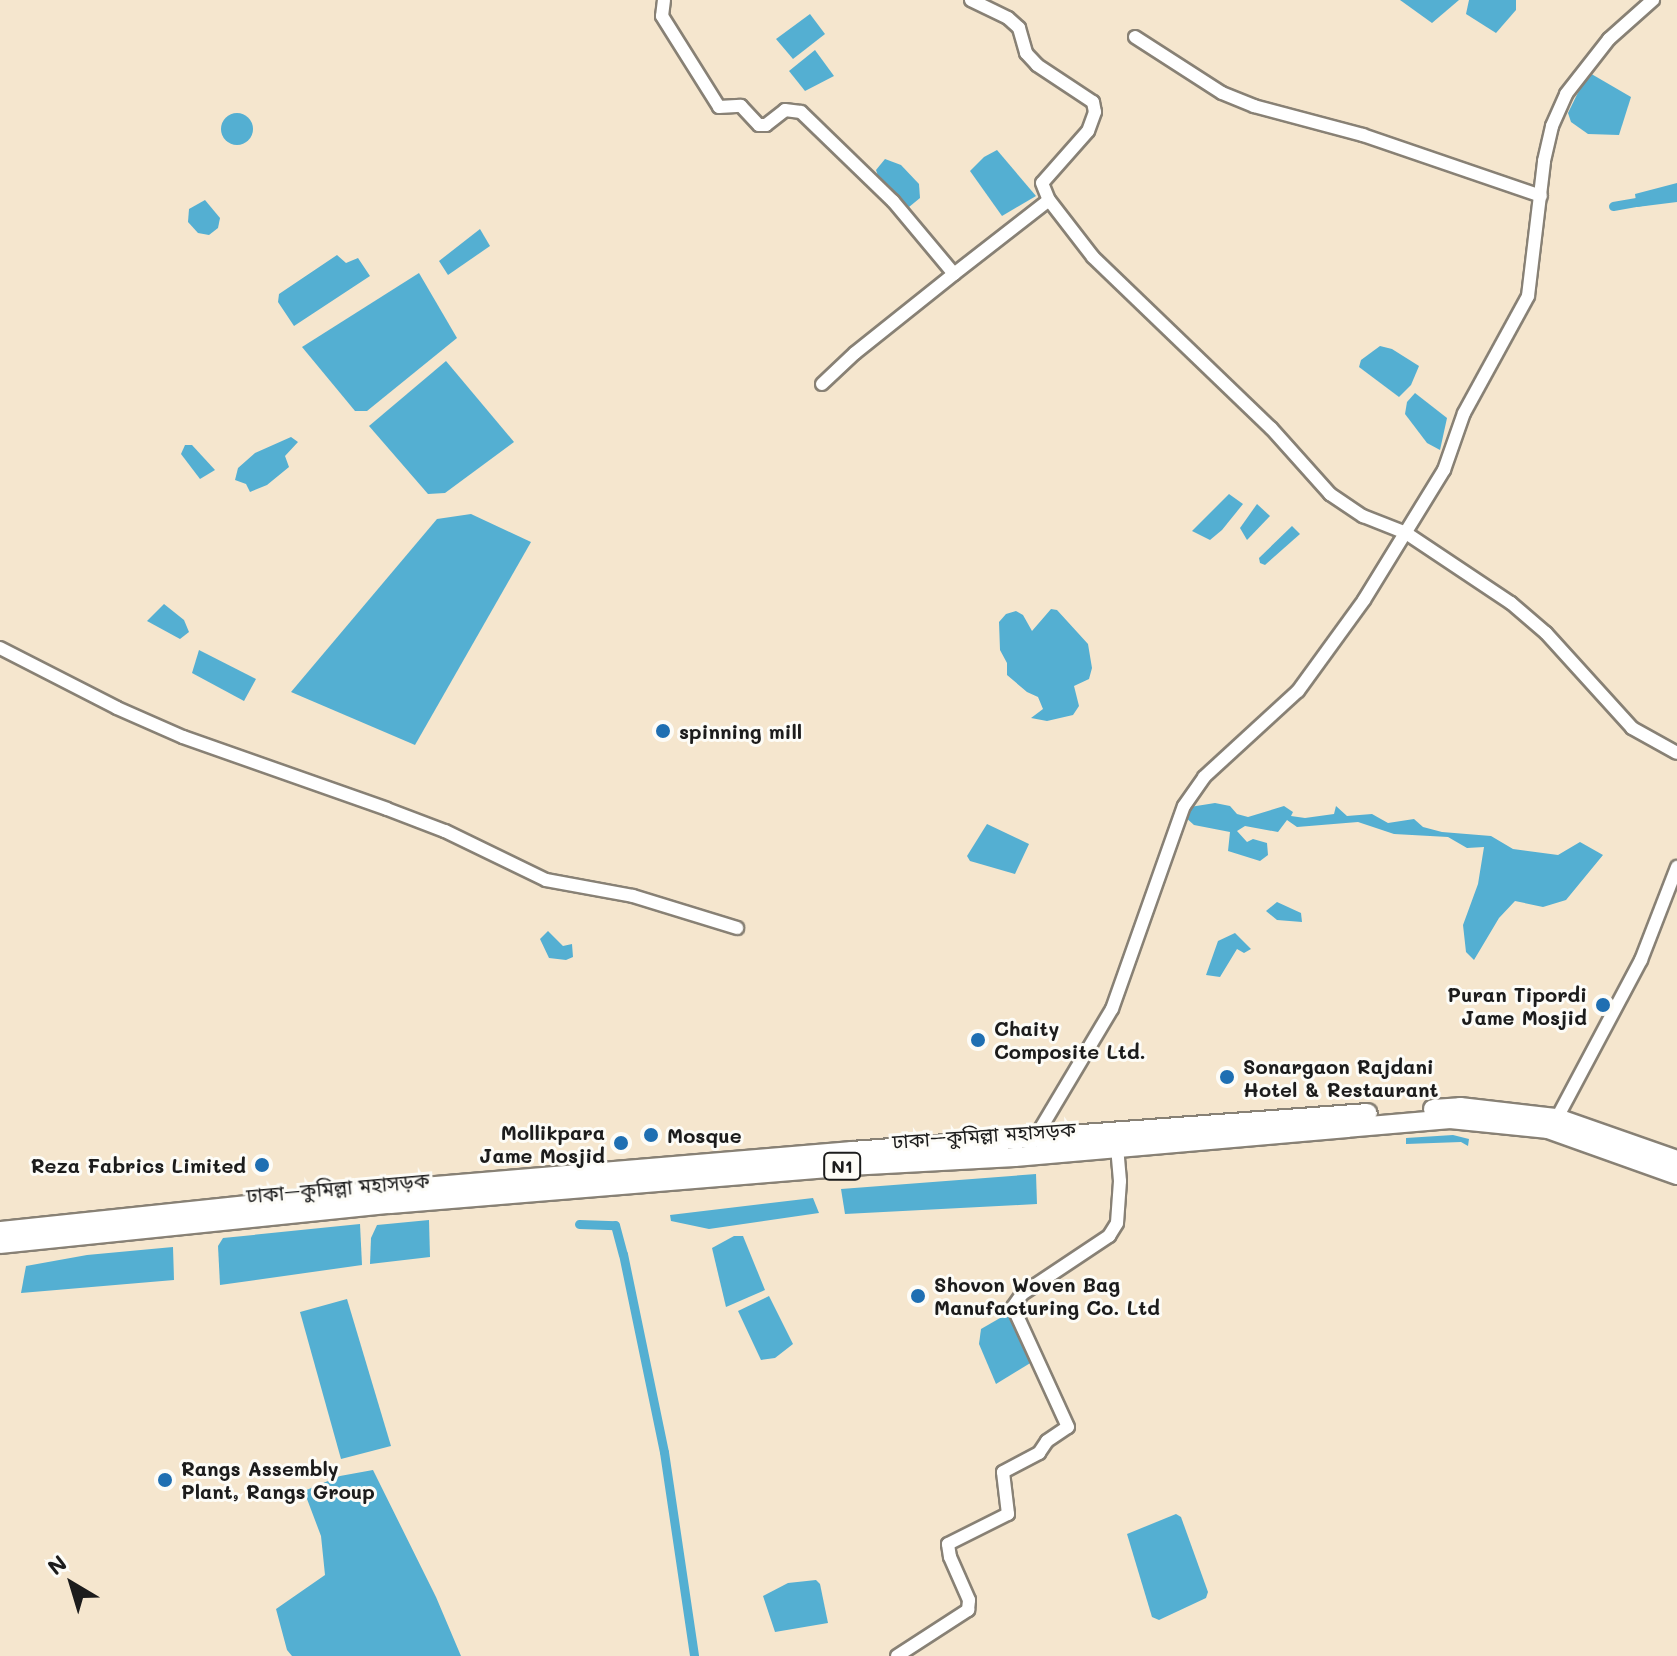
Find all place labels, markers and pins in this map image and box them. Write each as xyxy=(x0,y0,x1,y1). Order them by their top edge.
place label: spinning mill xyxy=(679,719,802,743)
marker: spinning mill xyxy=(654,722,672,740)
place label: Puran Tipordi Jame Mosjid xyxy=(1447,982,1587,1029)
marker: Puran Tipordi Jame Mosjid xyxy=(1594,996,1612,1014)
place label: Chaity Composite Ltd. xyxy=(994,1016,1146,1063)
marker: Chaity Composite Ltd. xyxy=(969,1031,987,1049)
place label: Sonargaon Rajdani Hotel & Restaurant xyxy=(1243,1054,1438,1101)
marker: Sonargaon Rajdani Hotel & Restaurant xyxy=(1218,1068,1236,1086)
place label: Mollikpara Jame Mosjid xyxy=(479,1120,605,1167)
place label: Mosque xyxy=(667,1123,742,1147)
marker: Mosque xyxy=(642,1126,660,1144)
marker: Mollikpara Jame Mosjid xyxy=(612,1134,630,1152)
place label: Reza Fabrics Limited xyxy=(31,1153,246,1177)
marker: Reza Fabrics Limited xyxy=(253,1156,271,1174)
place label: Shovon Woven Bag Manufacturing Co. Ltd xyxy=(934,1272,1160,1319)
marker: Shovon Woven Bag Manufacturing Co. Ltd xyxy=(909,1287,927,1305)
place label: Rangs Assembly Plant, Rangs Group xyxy=(181,1456,375,1503)
marker: Rangs Assembly Plant, Rangs Group xyxy=(156,1471,174,1489)

